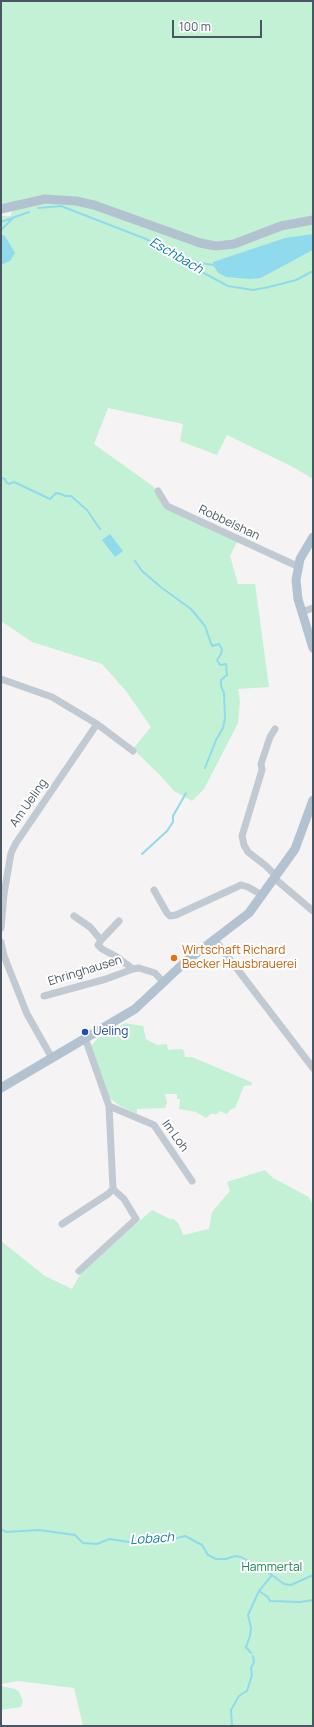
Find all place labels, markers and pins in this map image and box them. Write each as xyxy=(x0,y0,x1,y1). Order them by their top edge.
place label: Wirtschaft Richard Becker Hausbrauerei xyxy=(182,944,297,972)
marker: Wirtschaft Richard Becker Hausbrauerei xyxy=(169,953,179,963)
place label: Ueling xyxy=(93,1025,128,1039)
marker: Ueling xyxy=(80,1027,90,1037)

